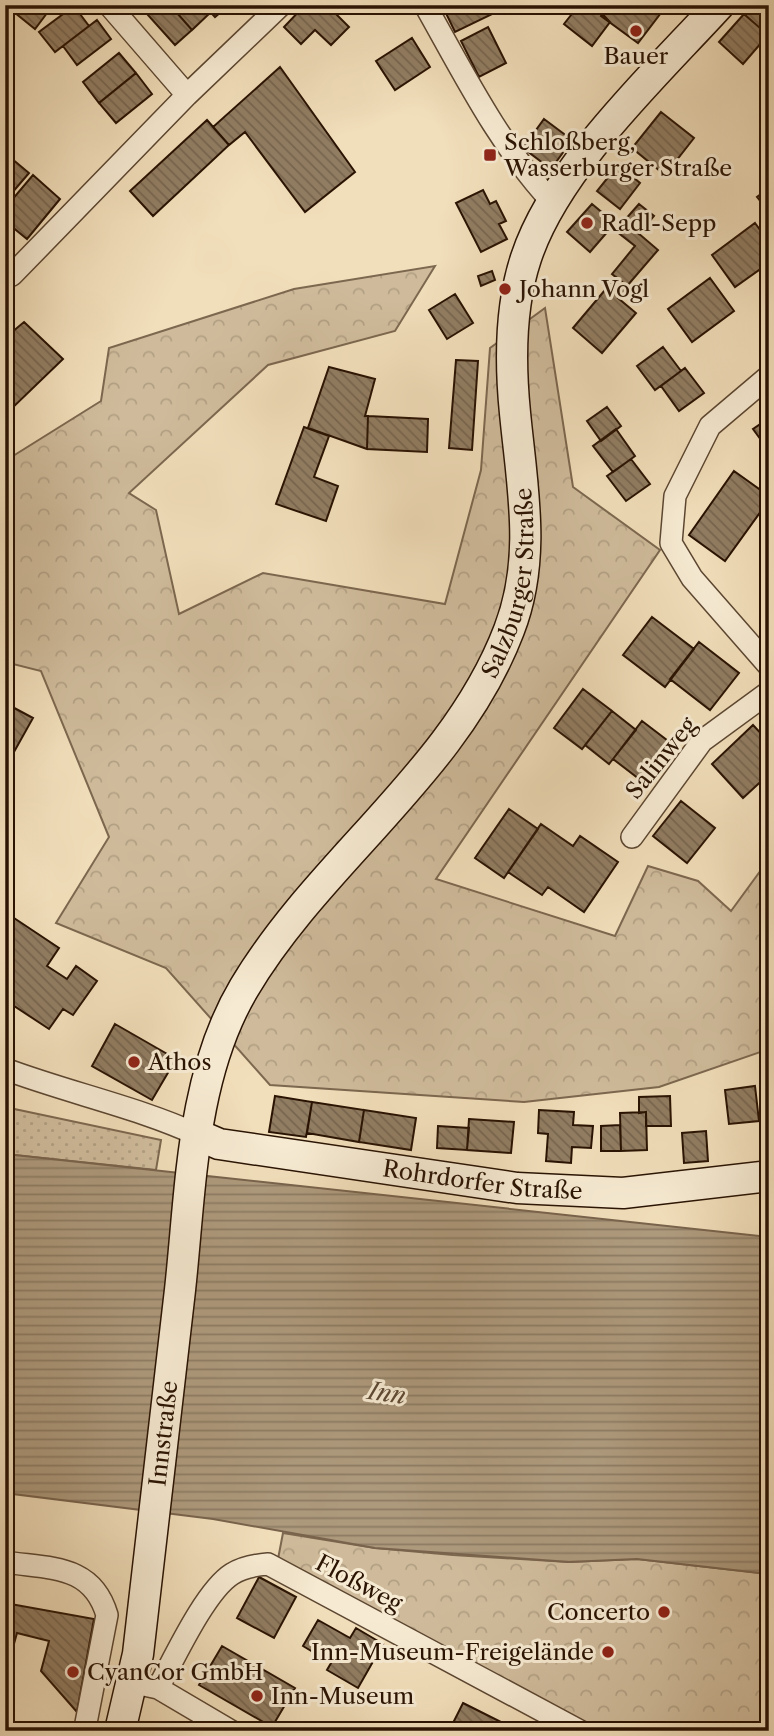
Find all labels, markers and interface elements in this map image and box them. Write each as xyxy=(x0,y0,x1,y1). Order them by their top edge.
marker: Bauer xyxy=(628,23,644,39)
place label: Bauer xyxy=(604,42,669,70)
place label: Schloßberg, Wasserburger Straße xyxy=(503,128,732,182)
marker: Schloßberg, Wasserburger Straße xyxy=(482,147,498,163)
place label: Radl-Sepp xyxy=(601,209,716,237)
marker: Radl-Sepp xyxy=(579,215,595,231)
place label: Johann Vogl xyxy=(516,275,649,303)
marker: Johann Vogl xyxy=(497,281,513,297)
street label: Salzburger Straße xyxy=(475,487,539,683)
street label: Salinweg xyxy=(620,711,703,804)
place label: Athos xyxy=(147,1048,211,1076)
marker: Athos xyxy=(126,1054,142,1070)
street label: Rohrdorfer Straße xyxy=(381,1154,583,1205)
water label: Inn xyxy=(364,1376,408,1410)
street label: Innstraße xyxy=(143,1379,183,1488)
street label: Floßweg xyxy=(311,1549,408,1618)
place label: Concerto xyxy=(547,1598,650,1626)
marker: Concerto xyxy=(656,1604,672,1620)
place label: Inn-Museum-Freigelände xyxy=(311,1638,594,1666)
marker: Inn-Museum-Freigelände xyxy=(600,1644,616,1660)
place label: CyanCor GmbH xyxy=(87,1658,263,1686)
marker: CyanCor GmbH xyxy=(65,1664,81,1680)
place label: Inn-Museum xyxy=(271,1682,414,1710)
marker: Inn-Museum xyxy=(249,1688,265,1704)

